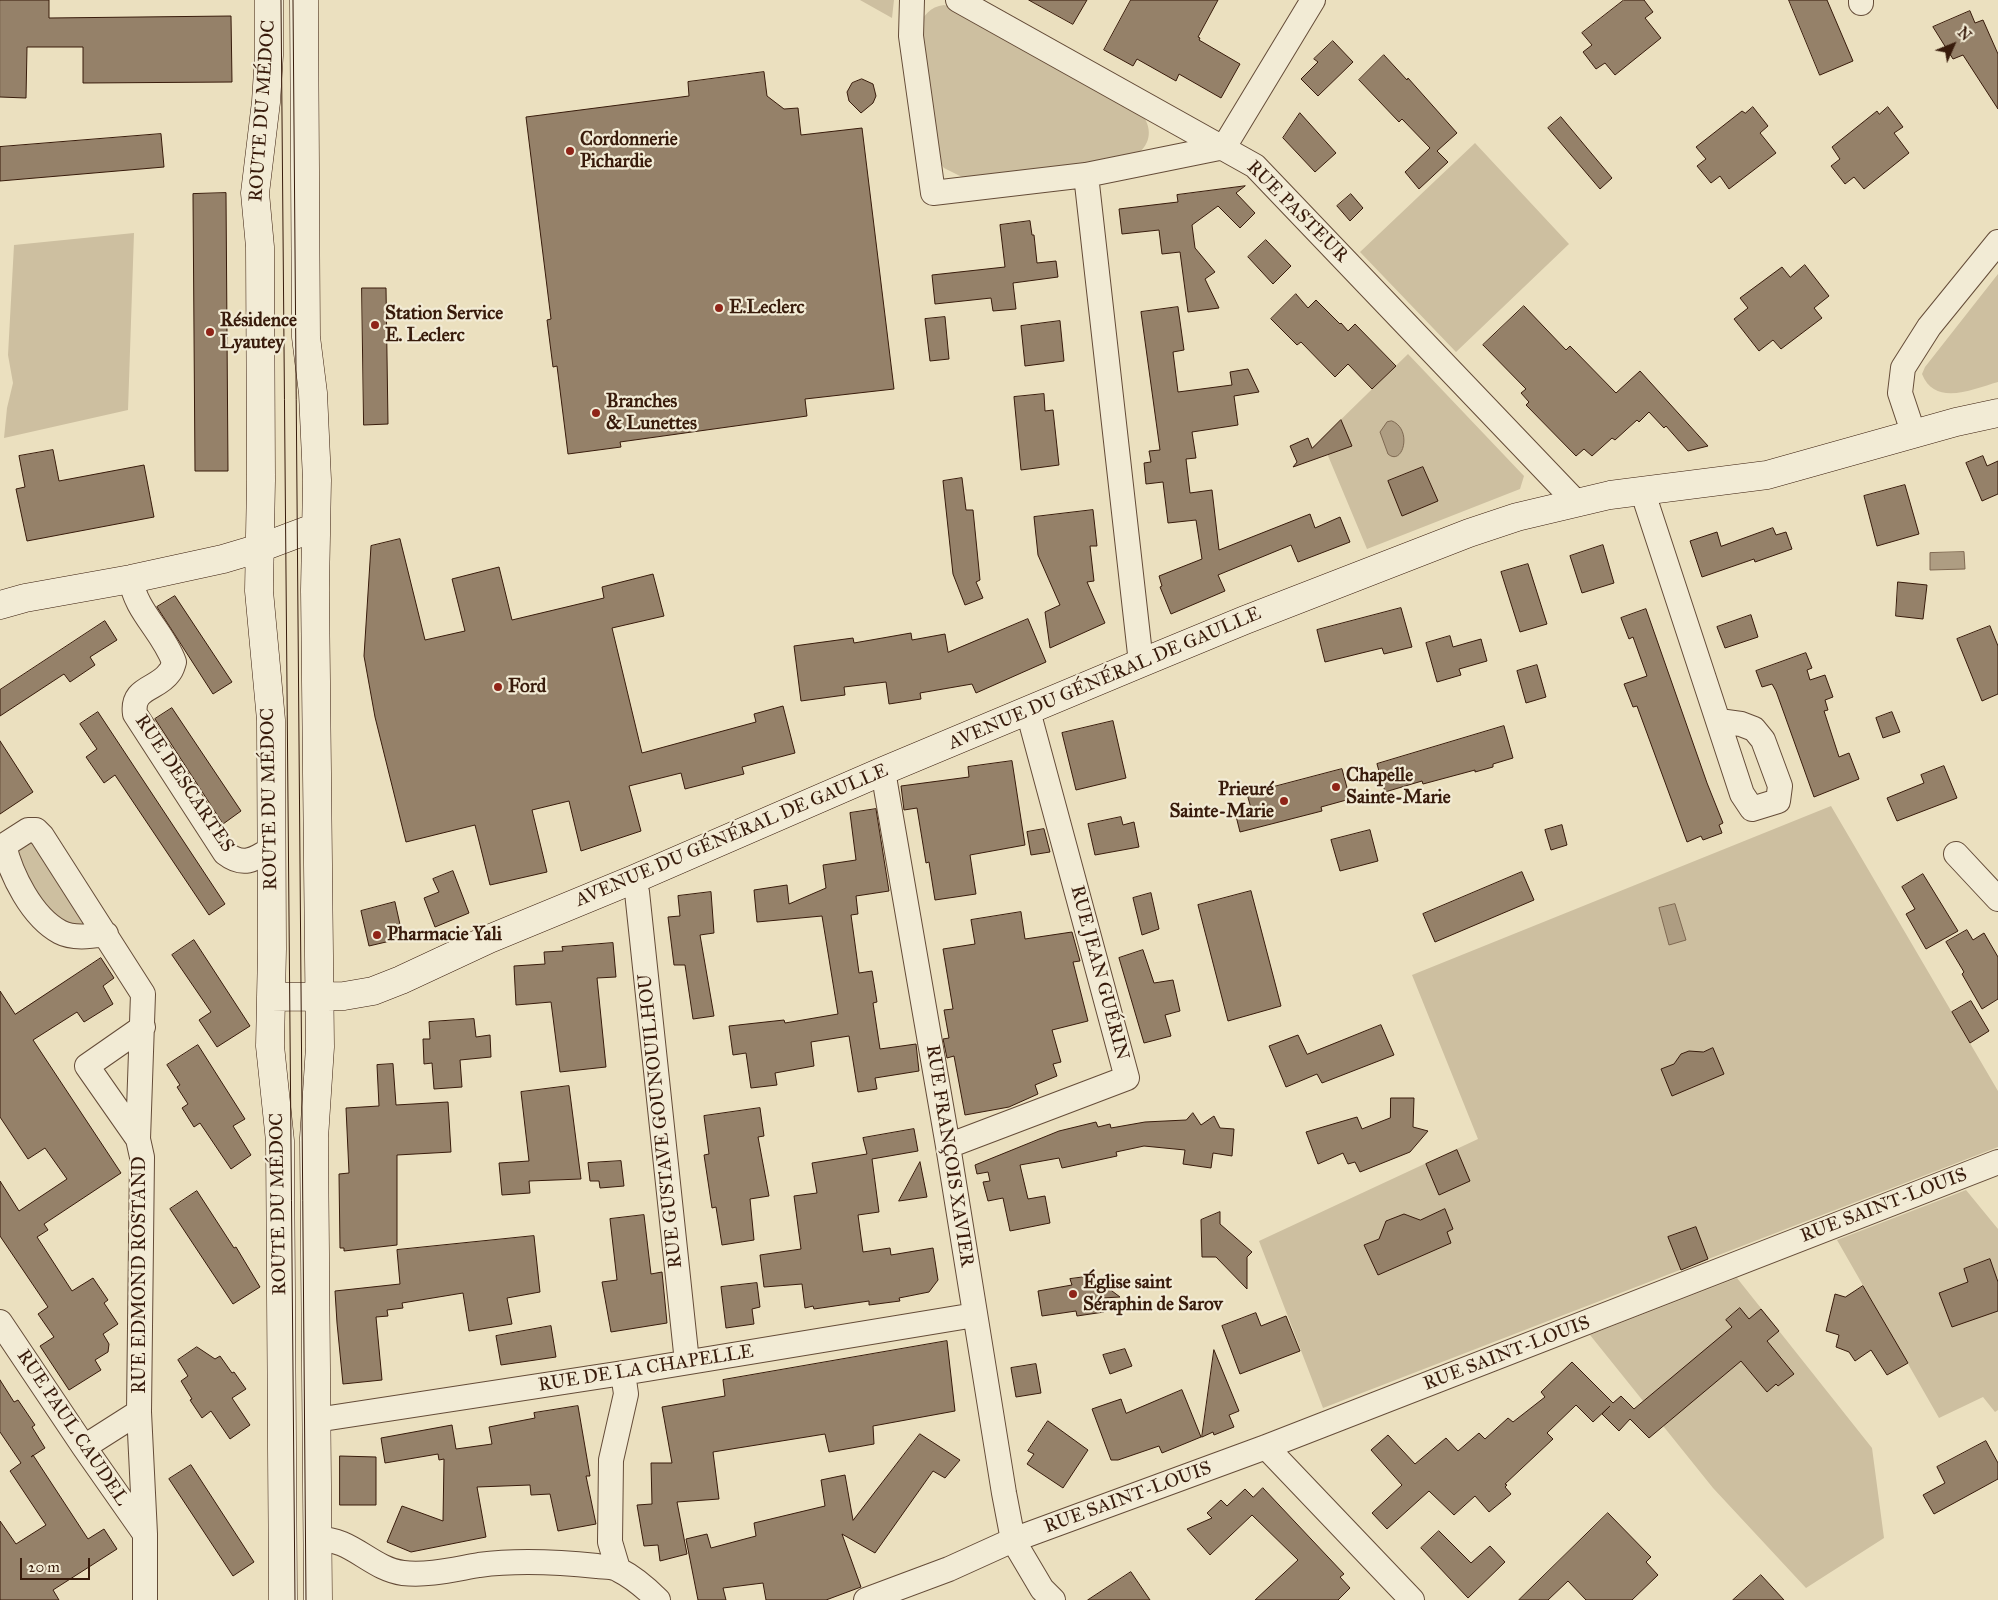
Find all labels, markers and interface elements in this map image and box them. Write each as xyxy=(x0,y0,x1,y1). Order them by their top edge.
street label: ROUTE DU MÉDOC xyxy=(245,19,281,203)
north arrow xyxy=(1928,20,1978,70)
text: N xyxy=(1954,24,1974,44)
place label: Cordonnerie Pichardie xyxy=(580,129,678,173)
marker: Cordonnerie Pichardie xyxy=(564,145,576,157)
street label: RUE PASTEUR xyxy=(1241,156,1353,268)
place label: E.Leclerc xyxy=(729,297,805,319)
marker: E.Leclerc xyxy=(713,302,725,314)
place label: Station Service E. Leclerc xyxy=(385,303,503,347)
place label: Résidence Lyautey xyxy=(220,310,297,354)
marker: Station Service E. Leclerc xyxy=(369,319,381,331)
marker: Résidence Lyautey xyxy=(204,326,216,338)
place label: Branches & Lunettes xyxy=(606,391,697,435)
marker: Branches & Lunettes xyxy=(590,407,602,419)
street label: AVENUE DU GÉNÉRAL DE GAULLE xyxy=(945,603,1265,755)
place label: Ford xyxy=(508,676,546,698)
marker: Ford xyxy=(492,681,504,693)
street label: ROUTE DU MÉDOC xyxy=(257,708,283,890)
street label: RUE DESCARTES xyxy=(130,711,238,857)
street label: AVENUE DU GÉNÉRAL DE GAULLE xyxy=(572,760,892,912)
place label: Chapelle Sainte-Marie xyxy=(1346,765,1451,809)
place label: Prieuré Sainte-Marie xyxy=(1169,779,1274,823)
marker: Chapelle Sainte-Marie xyxy=(1330,781,1342,793)
marker: Prieuré Sainte-Marie xyxy=(1278,795,1290,807)
street label: RUE JEAN GUÉRIN xyxy=(1065,883,1133,1063)
place label: Pharmacie Yali xyxy=(387,924,502,946)
marker: Pharmacie Yali xyxy=(371,929,383,941)
street label: RUE GUSTAVE GOUNOUILHOU xyxy=(634,973,688,1269)
street label: RUE FRANÇOIS XAVIER xyxy=(920,1043,978,1269)
street label: ROUTE DU MÉDOC xyxy=(266,1113,292,1295)
street label: RUE EDMOND ROSTAND xyxy=(129,1156,151,1394)
street label: RUE SAINT-LOUIS xyxy=(1797,1164,1971,1248)
place label: Église saint Séraphin de Sarov xyxy=(1083,1272,1223,1316)
marker: Église saint Séraphin de Sarov xyxy=(1067,1288,1079,1300)
street label: RUE SAINT-LOUIS xyxy=(1420,1312,1594,1396)
street label: RUE DE LA CHAPELLE xyxy=(537,1341,755,1397)
street label: RUE PAUL CAUDEL xyxy=(11,1346,133,1510)
street label: RUE SAINT-LOUIS xyxy=(1041,1457,1215,1539)
scale bar xyxy=(22,1548,92,1580)
text: 20 m xyxy=(28,1558,60,1576)

